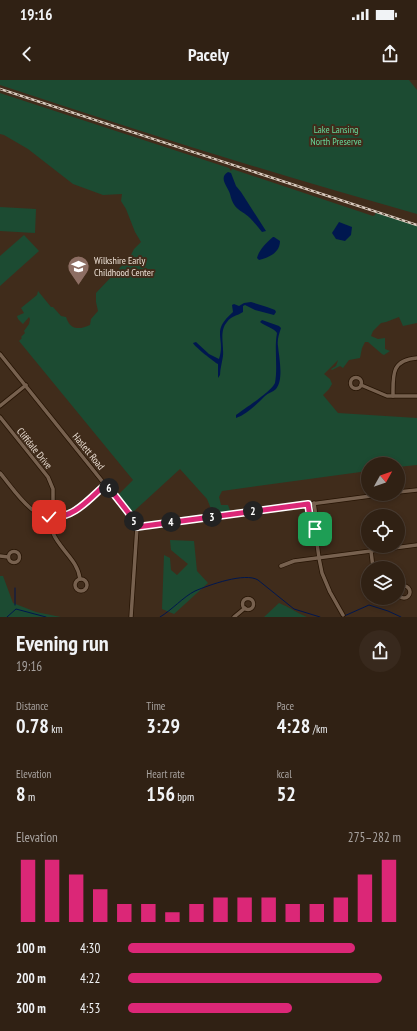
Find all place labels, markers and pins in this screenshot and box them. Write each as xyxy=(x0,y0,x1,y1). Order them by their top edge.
school or university icon: Wilkshire Early Childhood Center xyxy=(66,253,92,286)
place label: Wilkshire Early Childhood Center xyxy=(94,254,154,279)
pin: 6 xyxy=(99,478,119,498)
pin xyxy=(32,500,66,534)
pin: 2 xyxy=(243,501,263,521)
pin: 3 xyxy=(202,507,222,527)
pin: 5 xyxy=(124,511,144,531)
pin: 4 xyxy=(161,512,181,532)
pin xyxy=(298,512,332,546)

